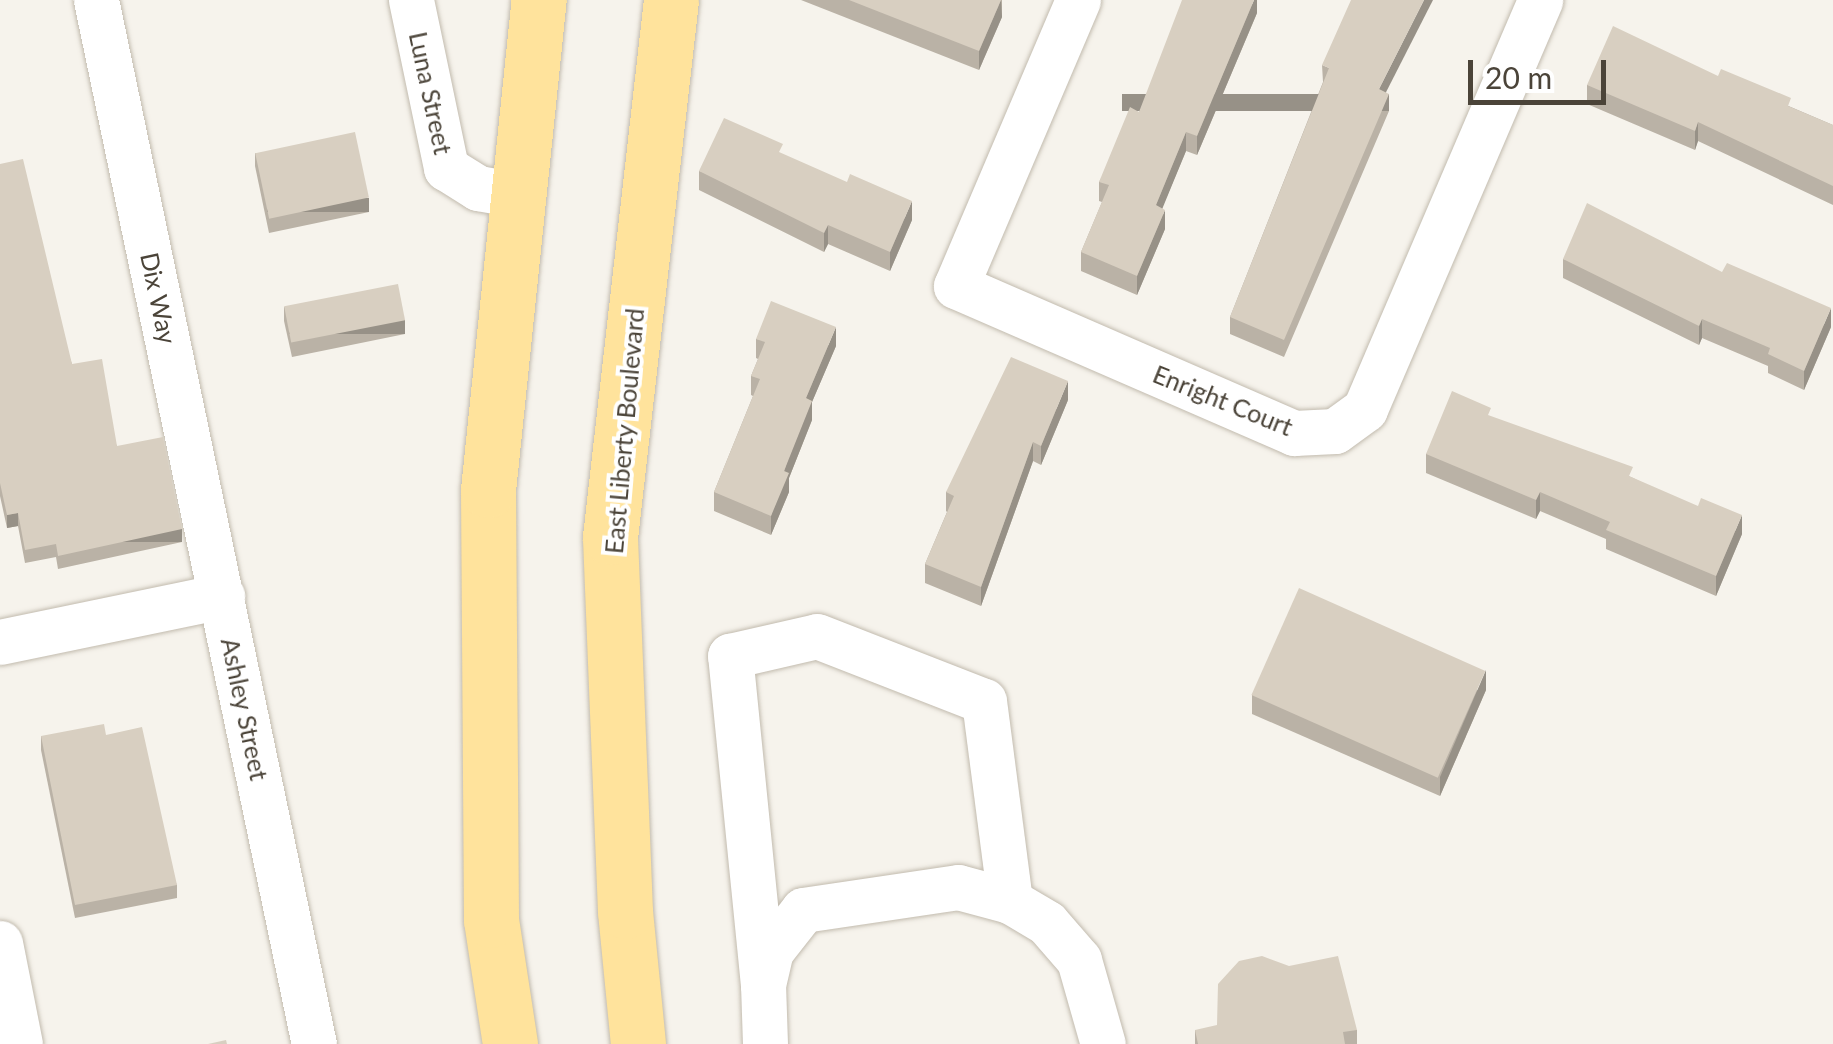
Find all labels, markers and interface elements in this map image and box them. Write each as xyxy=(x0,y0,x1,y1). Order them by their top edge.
street label: Luna Street xyxy=(403,29,459,157)
scale bar xyxy=(1473,40,1610,102)
text: 20 m xyxy=(1485,59,1552,95)
street label: Dix Way xyxy=(135,249,183,347)
street label: East Liberty Boulevard xyxy=(598,307,650,555)
street label: Enright Court xyxy=(1149,358,1297,442)
street label: Ashley Street xyxy=(215,635,275,783)

